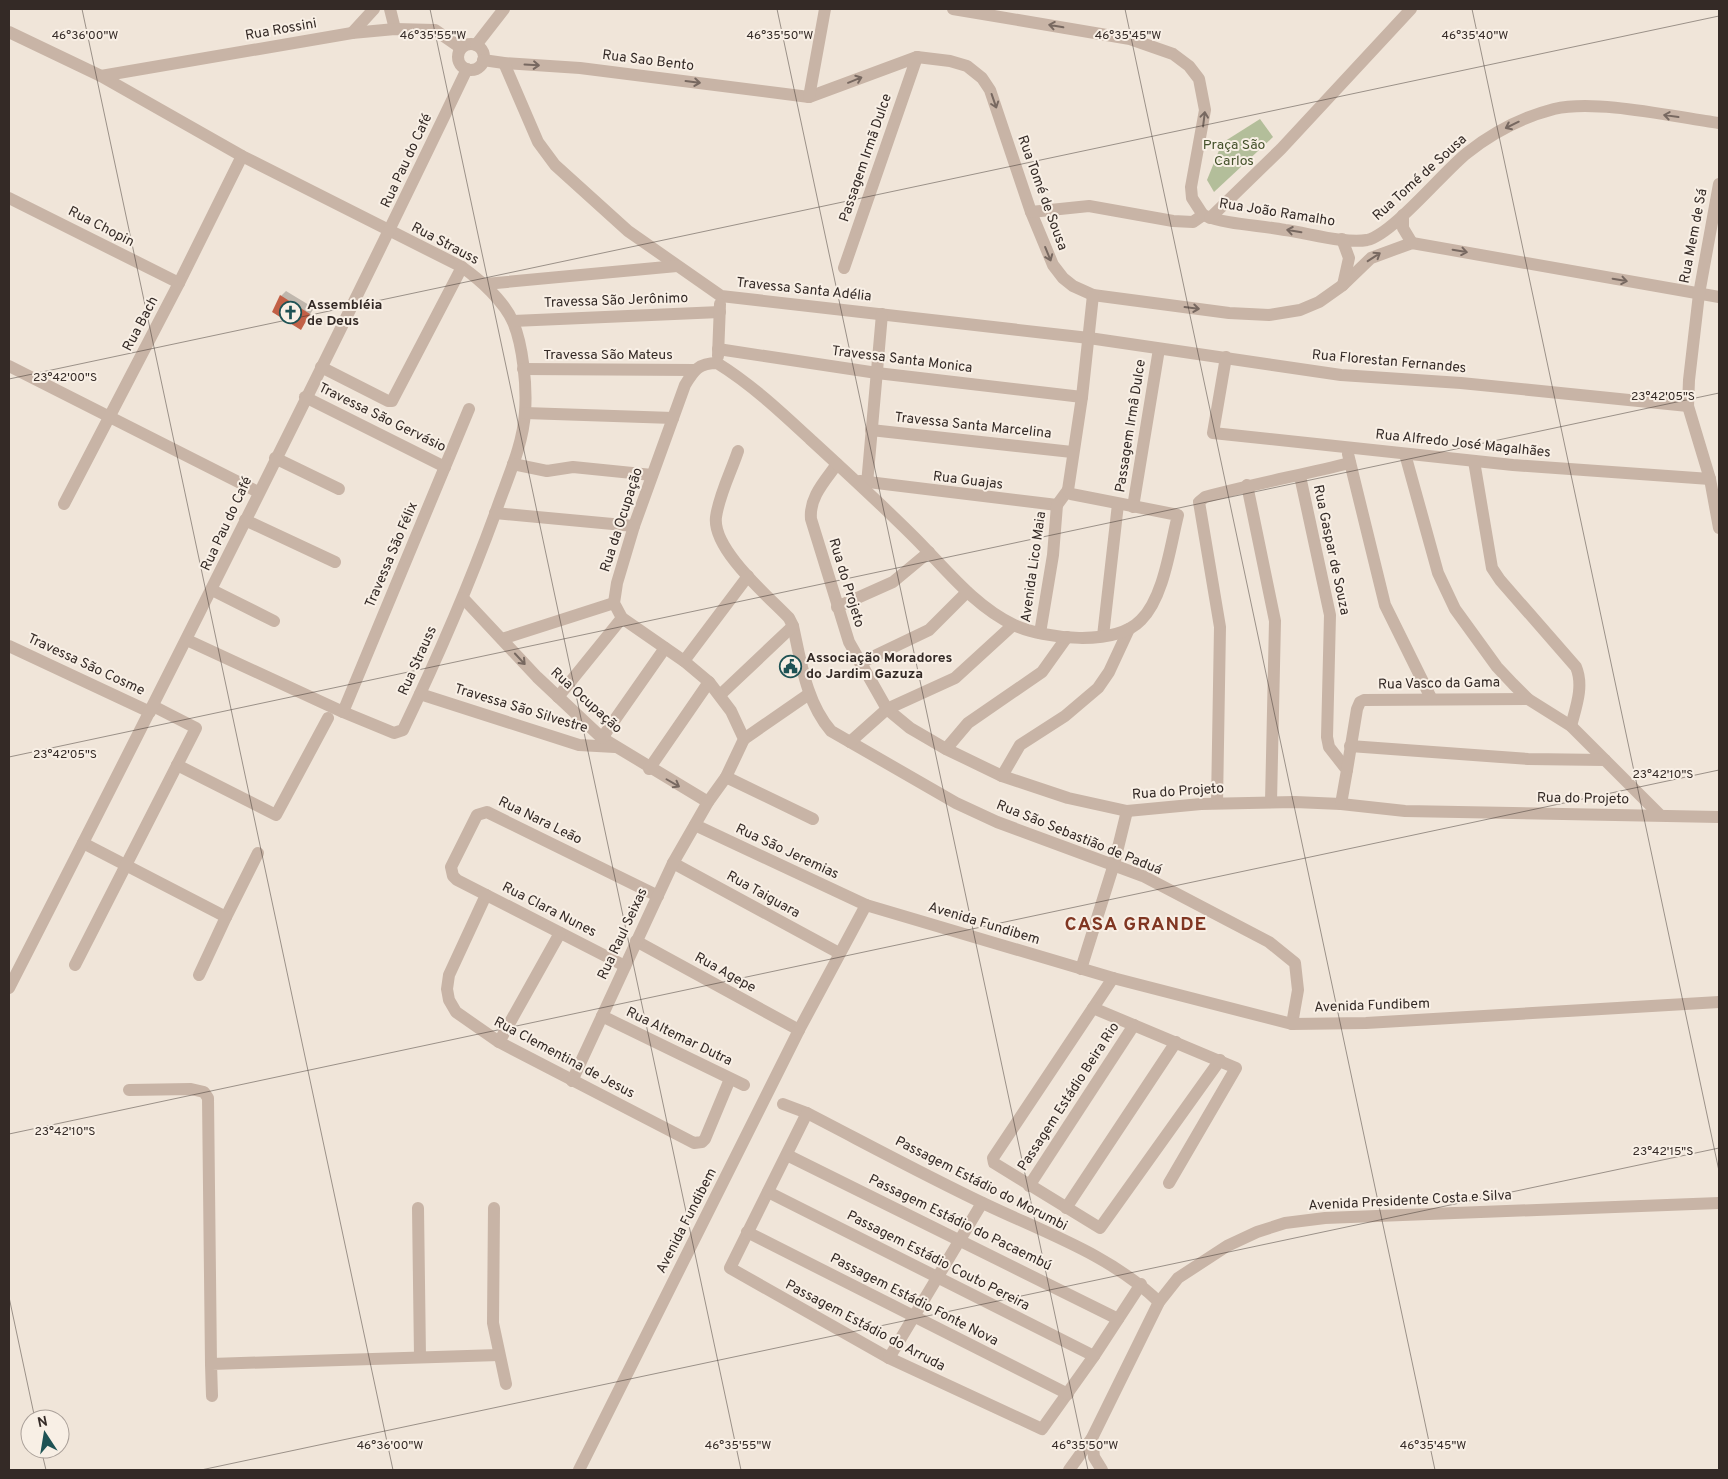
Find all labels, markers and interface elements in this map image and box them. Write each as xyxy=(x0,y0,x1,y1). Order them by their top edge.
street label: Rua Rossini xyxy=(244,15,318,45)
one-way arrow xyxy=(1049,21,1065,31)
text: 46°36'00"W xyxy=(52,28,118,44)
text: 46°35'55"W xyxy=(400,28,466,44)
text: 46°35'50"W xyxy=(747,28,813,44)
text: 46°35'45"W xyxy=(1095,28,1161,44)
text: 46°35'40"W xyxy=(1442,28,1508,44)
street label: Rua Sao Bento xyxy=(601,47,695,75)
one-way arrow xyxy=(523,60,539,69)
one-way arrow xyxy=(847,75,862,85)
one-way arrow xyxy=(685,77,701,87)
street label: Passagem Irmã Dulce xyxy=(836,92,896,224)
one-way arrow xyxy=(989,93,999,109)
street label: Rua Pau do Café xyxy=(378,111,436,211)
one-way arrow xyxy=(1199,111,1209,127)
one-way arrow xyxy=(1663,111,1679,121)
one-way arrow xyxy=(1505,121,1520,130)
street label: Rua Tomé de Sousa xyxy=(1369,131,1471,225)
street label: Rua Tomé de Sousa xyxy=(1013,133,1071,253)
park label: Praça São Carlos xyxy=(1203,137,1266,170)
street label: Rua Mem de Sá xyxy=(1676,187,1712,285)
street label: Rua João Ramalho xyxy=(1218,195,1336,231)
street label: Rua Chopin xyxy=(65,203,137,251)
street label: Rua Strauss xyxy=(408,219,482,269)
one-way arrow xyxy=(1287,226,1303,236)
one-way arrow xyxy=(1045,247,1054,262)
one-way arrow xyxy=(1452,247,1468,257)
one-way arrow xyxy=(1366,252,1380,262)
street label: Travessa Santa Adélia xyxy=(736,274,872,306)
one-way arrow xyxy=(1612,275,1628,285)
street label: Travessa São Jerônimo xyxy=(544,290,689,312)
street label: Rua Bach xyxy=(120,294,162,354)
place label: Assembléia de Deus xyxy=(307,297,382,330)
church icon: Assembléia de Deus xyxy=(279,301,303,325)
one-way arrow xyxy=(1183,303,1199,313)
street label: Travessa Santa Monica xyxy=(831,343,973,377)
street label: Travessa São Mateus xyxy=(543,347,673,364)
street label: Rua Florestan Fernandes xyxy=(1311,347,1467,377)
street label: Passagem Irmâ Dulce xyxy=(1112,358,1150,494)
text: 23°42'00"S xyxy=(33,370,97,386)
street label: Travessa São Gervásio xyxy=(315,380,449,456)
text: 23°42'05"S xyxy=(1631,389,1695,405)
street label: Travessa Santa Marcelina xyxy=(894,409,1052,443)
street label: Rua Alfredo José Magalhães xyxy=(1375,426,1551,462)
street label: Rua da Ocupação xyxy=(597,465,647,574)
street label: Rua Guajas xyxy=(932,468,1004,494)
street label: Rua Pau do Café xyxy=(198,474,256,574)
street label: Rua Gaspar de Souza xyxy=(1309,483,1353,617)
street label: Travessa São Félix xyxy=(362,500,422,610)
street label: Avenida Lico Maia xyxy=(1018,510,1050,624)
street label: Rua do Projeto xyxy=(824,536,868,630)
street label: Rua Strauss xyxy=(395,624,441,698)
street label: Travessa São Cosme xyxy=(25,630,147,700)
place label: Associação Moradores do Jardim Gazuza xyxy=(806,650,952,683)
one-way arrow xyxy=(515,653,526,666)
public building icon: Associação Moradores do Jardim Gazuza xyxy=(778,654,802,678)
street label: Rua Ocupação xyxy=(547,664,625,738)
street label: Rua Vasco da Gama xyxy=(1378,674,1500,694)
street label: Travessa São Silvestre xyxy=(452,681,590,737)
text: 23°42'05"S xyxy=(33,747,97,763)
text: 23°42'10"S xyxy=(1632,767,1694,783)
one-way arrow xyxy=(666,778,680,788)
street label: Rua do Projeto xyxy=(1131,780,1225,804)
street label: Rua do Projeto xyxy=(1537,790,1630,808)
street label: Rua Nara Leão xyxy=(495,793,585,849)
street label: Rua São Sebastião de Paduá xyxy=(994,797,1164,879)
street label: Rua São Jeremias xyxy=(733,821,841,883)
street label: Rua Taiguara xyxy=(723,868,803,922)
street label: Rua Clara Nunes xyxy=(499,879,599,941)
street label: Rua Raul Seixas xyxy=(594,885,652,983)
street label: Avenida Fundibem xyxy=(926,899,1042,949)
district label: CASA GRANDE xyxy=(1065,913,1207,937)
street label: Rua Agepe xyxy=(691,949,759,997)
street label: Avenida Fundibem xyxy=(1314,995,1430,1017)
street label: Rua Altemar Dutra xyxy=(623,1004,735,1070)
street label: Rua Clementina de Jesus xyxy=(491,1014,637,1102)
street label: Passagem Estádio Beira Rio xyxy=(1015,1019,1124,1174)
text: 23°42'10"S xyxy=(34,1124,96,1140)
street label: Passagem Estádio do Morumbi xyxy=(892,1133,1070,1235)
text: 23°42'15"S xyxy=(1633,1144,1693,1160)
street label: Avenida Fundibem xyxy=(653,1165,721,1277)
street label: Passagem Estádio do Pacaembú xyxy=(866,1171,1054,1275)
street label: Avenida Presidente Costa e Silva xyxy=(1308,1187,1512,1215)
street label: Passagem Estádio Couto Pereira xyxy=(844,1207,1032,1315)
street label: Passagem Estádio Fonte Nova xyxy=(827,1250,1001,1350)
street label: Passagem Estádio do Arruda xyxy=(782,1277,948,1375)
north arrow xyxy=(20,1409,70,1459)
text: N xyxy=(36,1413,49,1432)
text: 46°36'00"W xyxy=(357,1438,423,1454)
text: 46°35'55"W xyxy=(705,1438,771,1454)
text: 46°35'50"W xyxy=(1052,1438,1118,1454)
text: 46°35'45"W xyxy=(1400,1438,1466,1454)

